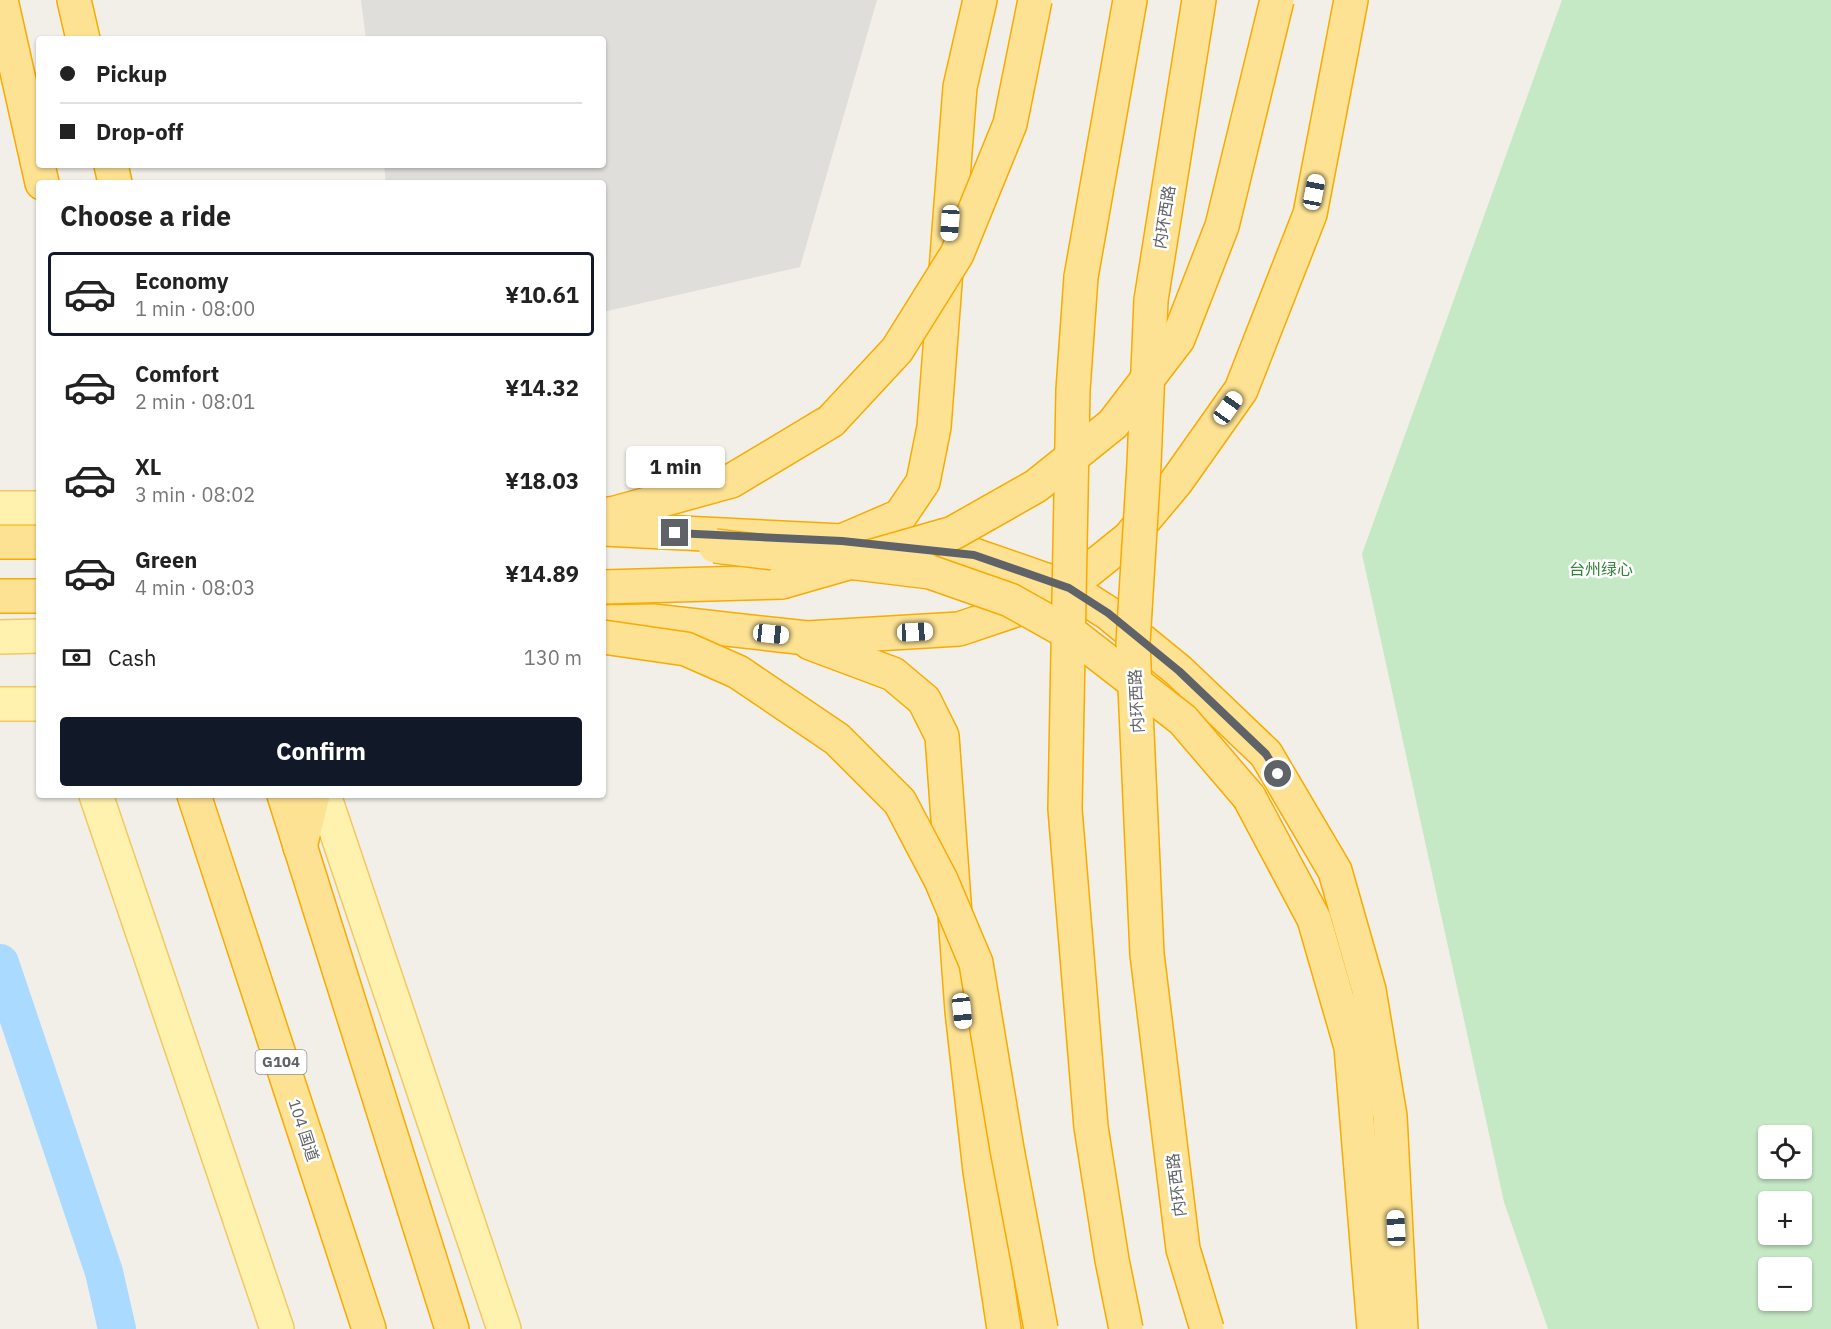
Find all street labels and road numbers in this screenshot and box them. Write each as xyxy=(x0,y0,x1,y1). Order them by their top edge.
street label: 内环西路 xyxy=(1149,184,1179,250)
street label: 内环西路 xyxy=(1124,669,1148,733)
road number: G104 xyxy=(256,1050,306,1074)
street label: 104 国道 xyxy=(285,1096,323,1164)
street label: 内环西路 xyxy=(1162,1152,1190,1218)

